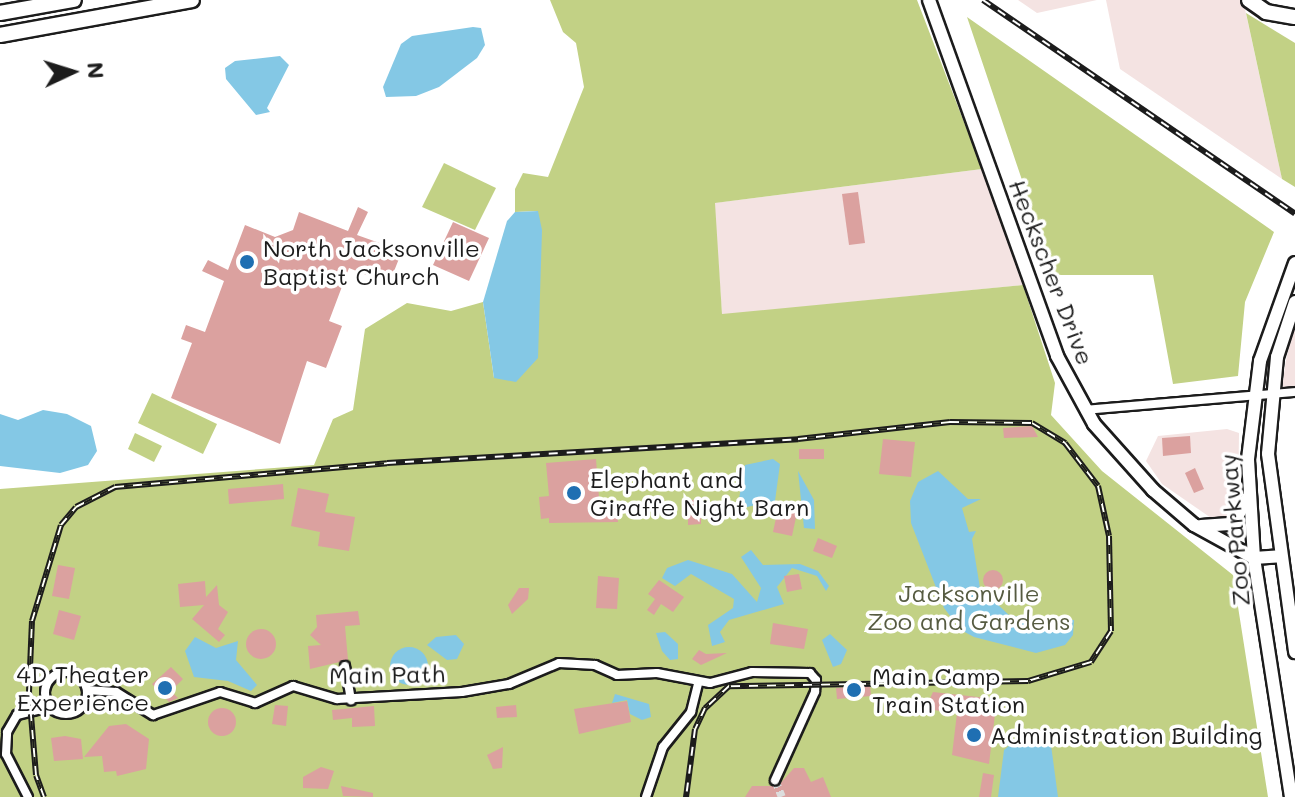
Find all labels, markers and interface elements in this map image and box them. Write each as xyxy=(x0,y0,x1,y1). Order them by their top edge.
north arrow xyxy=(32,32,112,112)
text: N xyxy=(81,61,111,80)
street label: Heckscher Drive xyxy=(1003,175,1101,369)
place label: North Jacksonville Baptist Church xyxy=(263,234,480,290)
marker: North Jacksonville Baptist Church xyxy=(238,253,256,271)
street label: Zoo Parkway xyxy=(1213,453,1255,607)
place label: Elephant and Giraffe Night Barn xyxy=(590,465,809,521)
marker: Elephant and Giraffe Night Barn xyxy=(565,484,583,502)
park label: Jacksonville Zoo and Gardens xyxy=(867,579,1071,635)
street label: Main Path xyxy=(329,659,445,689)
place label: 4D Theater Experience xyxy=(17,660,149,716)
place label: Main Camp Train Station xyxy=(872,662,1025,718)
marker: 4D Theater Experience xyxy=(156,679,174,697)
marker: Main Camp Train Station xyxy=(843,679,865,701)
place label: Administration Building xyxy=(990,721,1262,749)
marker: Administration Building xyxy=(965,726,983,744)

